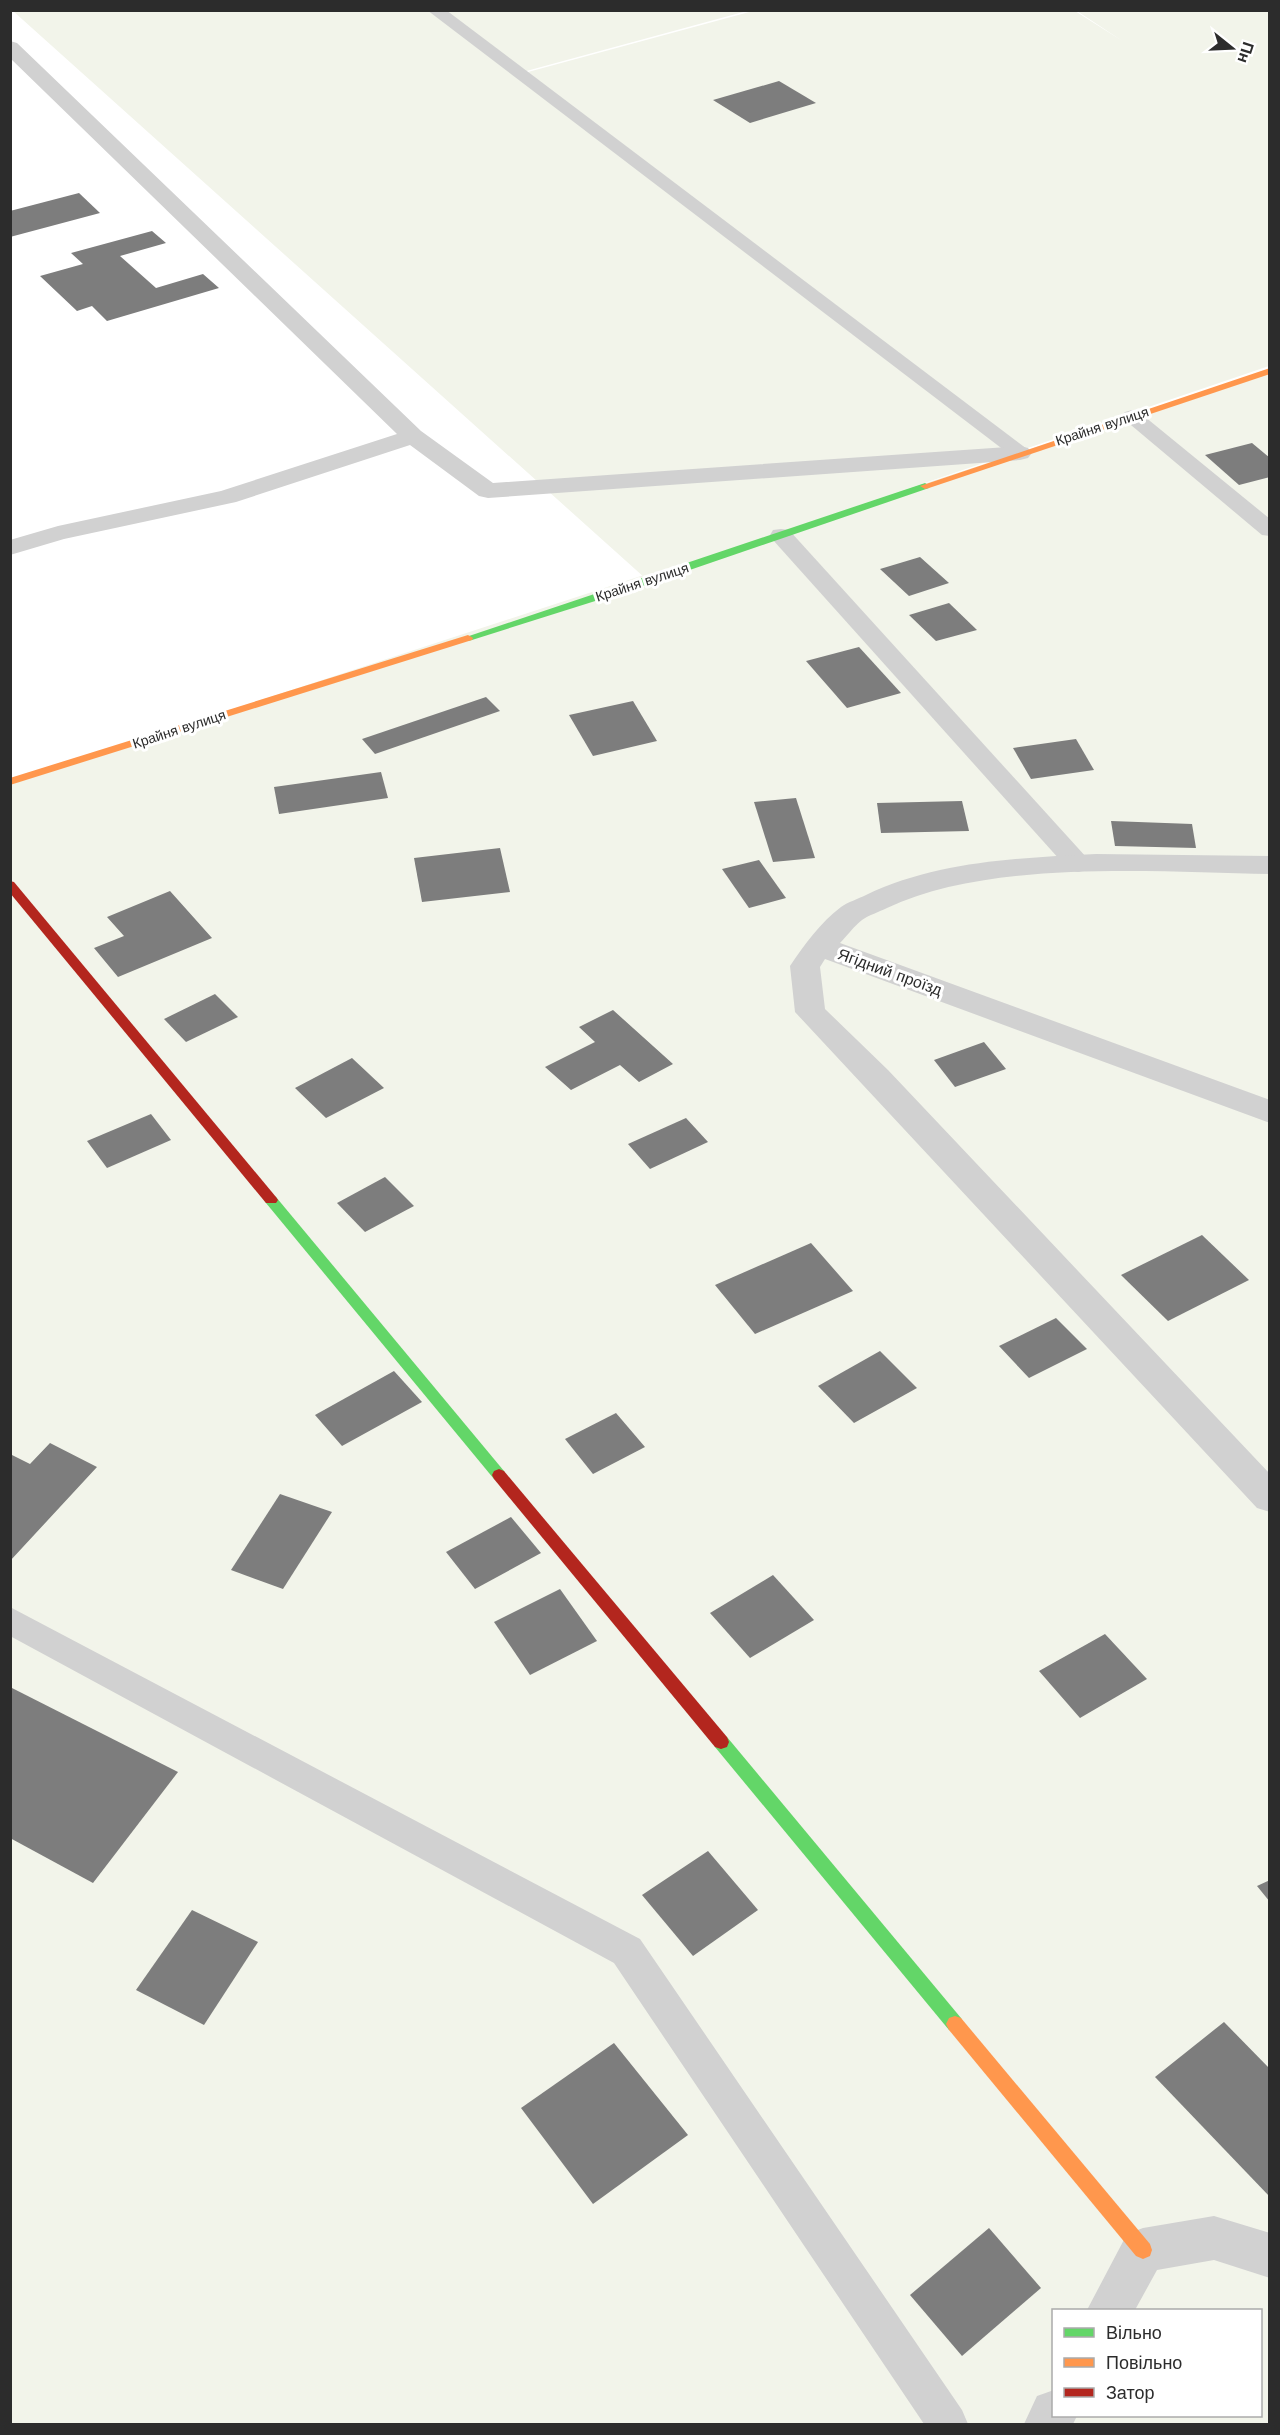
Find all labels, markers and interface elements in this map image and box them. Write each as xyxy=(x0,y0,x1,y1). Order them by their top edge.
north arrow xyxy=(1202,18,1262,78)
text: Пн xyxy=(1233,39,1258,65)
street label: Крайня вулиця xyxy=(1053,403,1151,449)
street label: Крайня вулиця xyxy=(593,559,691,605)
street label: Крайня вулиця xyxy=(130,706,228,752)
street label: Ягідний проїзд xyxy=(835,944,945,1000)
legend xyxy=(1052,2309,1262,2417)
text: Вільно xyxy=(1106,2322,1162,2343)
text: Повільно xyxy=(1106,2352,1182,2373)
text: Затор xyxy=(1106,2382,1155,2403)

